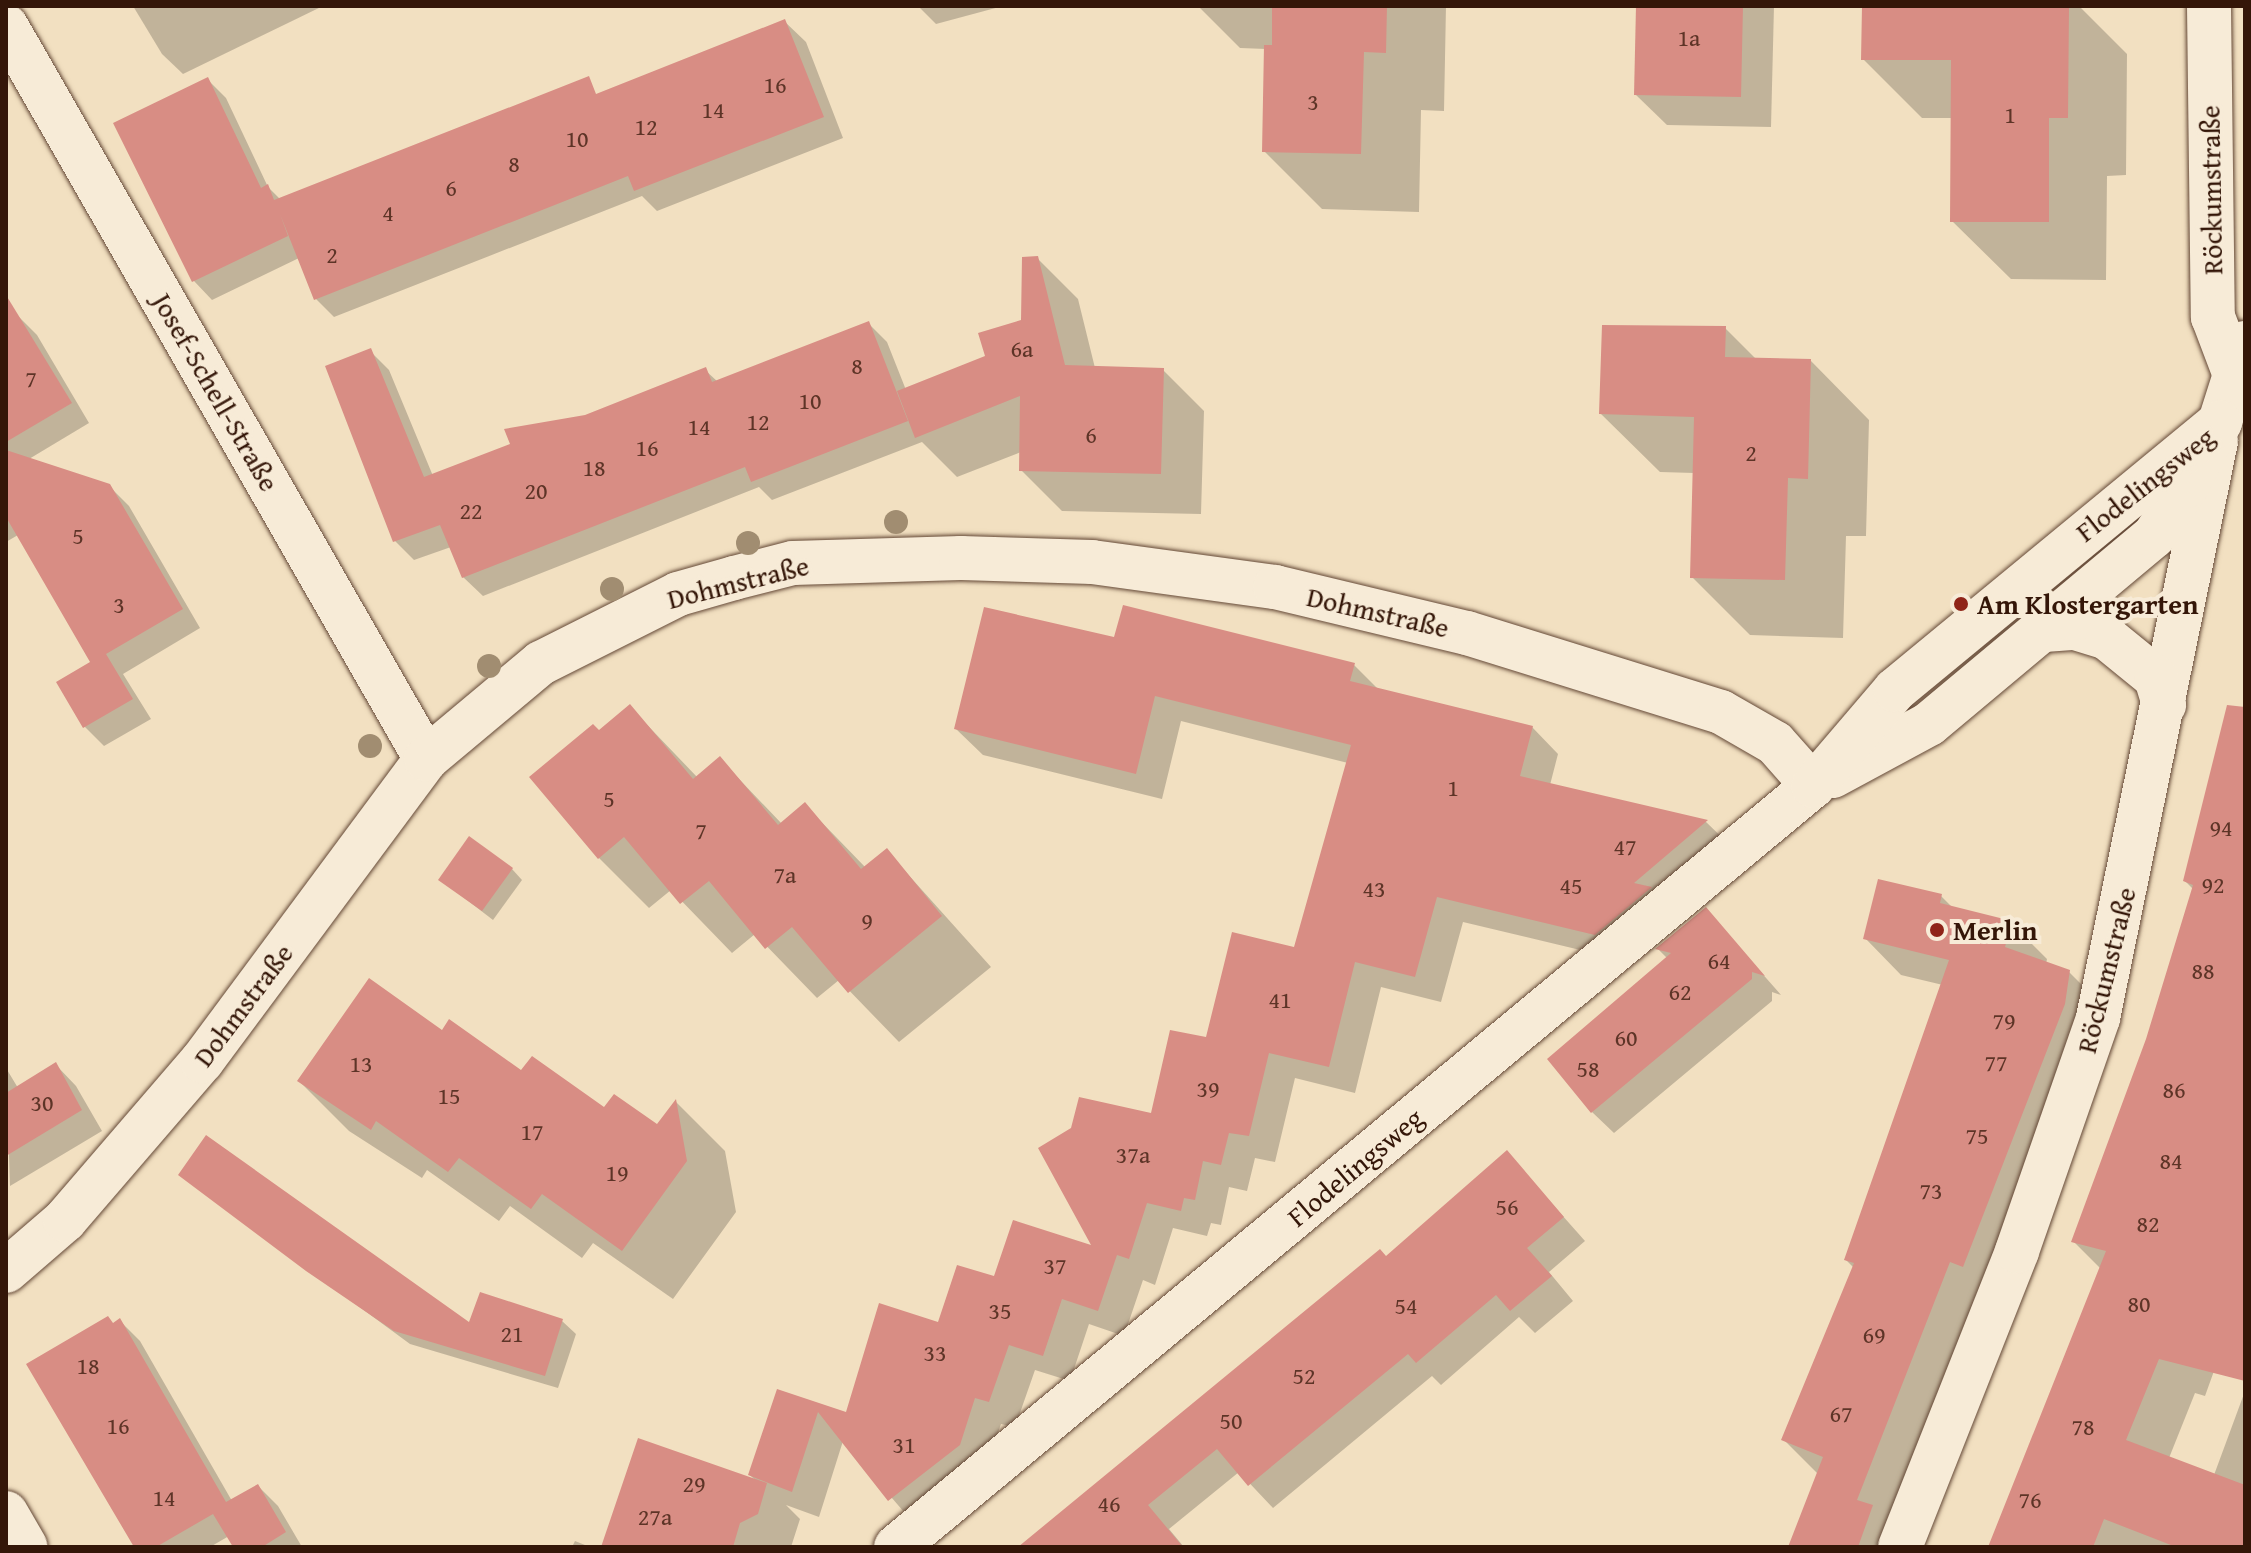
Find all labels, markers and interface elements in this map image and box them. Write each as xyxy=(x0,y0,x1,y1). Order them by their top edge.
house number: 1a xyxy=(1678,24,1700,52)
house number: 16 xyxy=(763,71,787,99)
house number: 3 xyxy=(1307,88,1319,116)
house number: 14 xyxy=(701,96,725,124)
house number: 1 xyxy=(2004,101,2016,129)
street label: Röckumstraße xyxy=(2193,105,2229,275)
house number: 12 xyxy=(634,113,658,141)
house number: 10 xyxy=(565,125,589,153)
house number: 8 xyxy=(508,150,520,178)
house number: 6 xyxy=(445,174,457,202)
house number: 4 xyxy=(382,199,394,227)
house number: 2 xyxy=(326,241,338,269)
street label: Josef-Schell-Straße xyxy=(146,287,286,497)
house number: 6a xyxy=(1011,335,1033,363)
house number: 8 xyxy=(851,352,863,380)
house number: 7 xyxy=(25,365,37,393)
house number: 10 xyxy=(798,387,822,415)
house number: 12 xyxy=(746,408,770,436)
house number: 14 xyxy=(687,413,711,441)
street label: Flodelingsweg xyxy=(2069,419,2221,549)
house number: 6 xyxy=(1085,421,1097,449)
house number: 16 xyxy=(635,434,659,462)
house number: 2 xyxy=(1745,439,1757,467)
house number: 18 xyxy=(582,454,606,482)
house number: 20 xyxy=(524,477,548,505)
house number: 22 xyxy=(459,497,483,525)
house number: 5 xyxy=(72,522,84,550)
street label: Dohmstraße xyxy=(664,548,812,616)
street label: Dohmstraße xyxy=(1304,579,1452,645)
place label: Am Klostergarten xyxy=(1977,587,2198,621)
house number: 3 xyxy=(113,591,125,619)
marker: Am Klostergarten xyxy=(1952,595,1970,613)
house number: 1 xyxy=(1447,774,1459,802)
house number: 5 xyxy=(603,785,615,813)
house number: 94 xyxy=(2209,814,2233,842)
house number: 7 xyxy=(695,817,707,845)
house number: 47 xyxy=(1613,833,1637,861)
house number: 7a xyxy=(774,861,796,889)
house number: 92 xyxy=(2201,871,2225,899)
house number: 45 xyxy=(1559,872,1583,900)
house number: 43 xyxy=(1362,875,1386,903)
street label: Röckumstraße xyxy=(2069,884,2143,1056)
house number: 9 xyxy=(861,907,873,935)
place label: Merlin xyxy=(1953,913,2038,947)
marker: Merlin xyxy=(1928,921,1946,939)
street label: Dohmstraße xyxy=(186,937,300,1073)
house number: 64 xyxy=(1707,947,1731,975)
house number: 88 xyxy=(2191,957,2215,985)
house number: 62 xyxy=(1668,978,1692,1006)
house number: 41 xyxy=(1268,986,1292,1014)
house number: 79 xyxy=(1992,1007,2016,1035)
house number: 60 xyxy=(1614,1024,1638,1052)
house number: 77 xyxy=(1984,1049,2008,1077)
house number: 13 xyxy=(349,1050,373,1078)
house number: 58 xyxy=(1576,1055,1600,1083)
house number: 39 xyxy=(1196,1075,1220,1103)
house number: 86 xyxy=(2162,1076,2186,1104)
house number: 15 xyxy=(437,1082,461,1110)
house number: 30 xyxy=(30,1089,54,1117)
street label: Flodelingsweg xyxy=(1280,1101,1430,1233)
house number: 17 xyxy=(520,1118,544,1146)
house number: 75 xyxy=(1965,1122,1989,1150)
house number: 37a xyxy=(1116,1141,1150,1169)
house number: 84 xyxy=(2159,1147,2183,1175)
house number: 19 xyxy=(605,1159,629,1187)
house number: 73 xyxy=(1919,1177,1943,1205)
house number: 56 xyxy=(1495,1193,1519,1221)
house number: 82 xyxy=(2136,1210,2160,1238)
house number: 37 xyxy=(1043,1252,1067,1280)
house number: 80 xyxy=(2127,1290,2151,1318)
house number: 54 xyxy=(1394,1292,1418,1320)
house number: 35 xyxy=(988,1297,1012,1325)
house number: 21 xyxy=(500,1320,524,1348)
house number: 69 xyxy=(1862,1321,1886,1349)
house number: 33 xyxy=(923,1339,947,1367)
house number: 18 xyxy=(76,1352,100,1380)
house number: 52 xyxy=(1292,1362,1316,1390)
house number: 67 xyxy=(1829,1400,1853,1428)
house number: 50 xyxy=(1219,1407,1243,1435)
house number: 16 xyxy=(106,1412,130,1440)
house number: 78 xyxy=(2071,1413,2095,1441)
house number: 31 xyxy=(892,1431,916,1459)
house number: 29 xyxy=(682,1470,706,1498)
house number: 14 xyxy=(152,1484,176,1512)
house number: 76 xyxy=(2018,1486,2042,1514)
house number: 46 xyxy=(1097,1490,1121,1518)
house number: 27a xyxy=(638,1503,672,1531)

